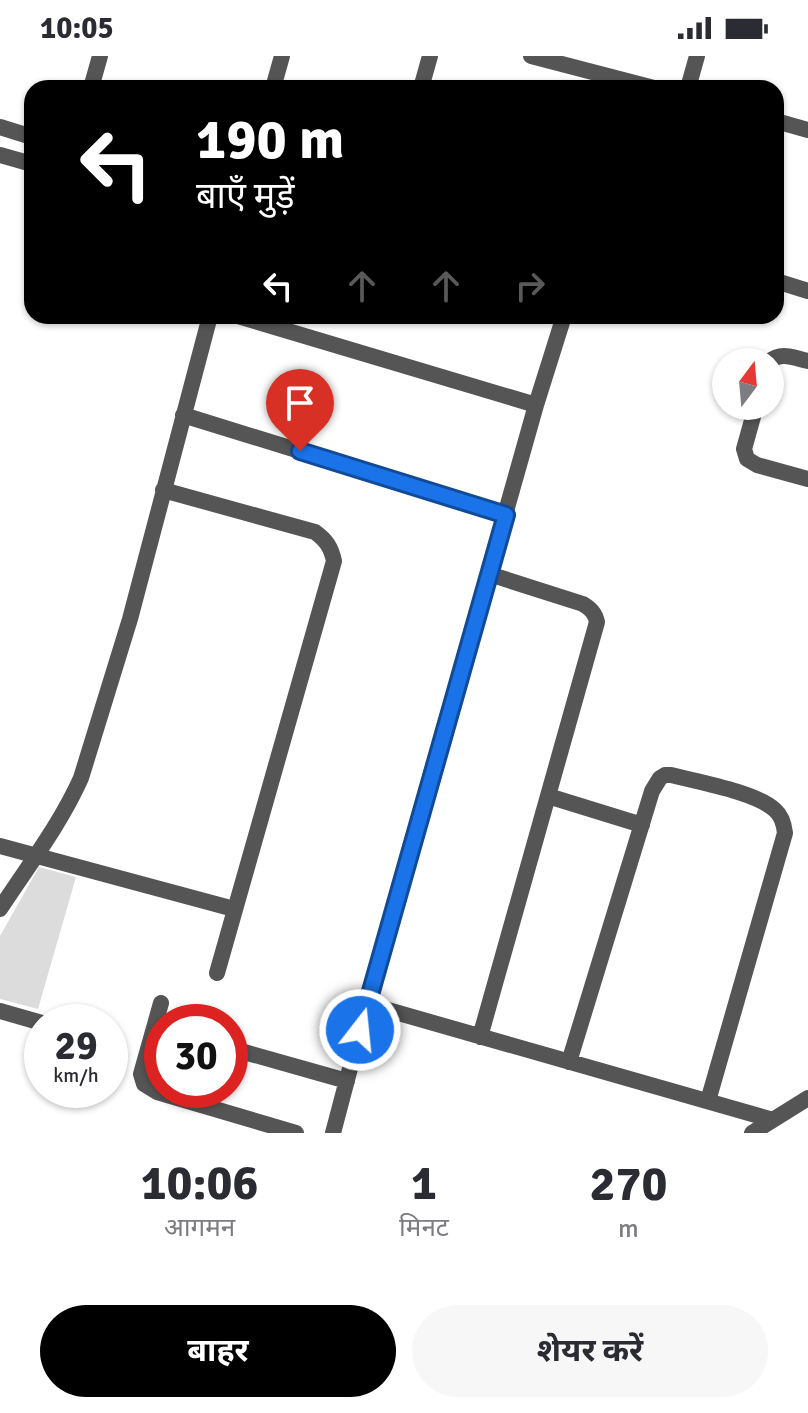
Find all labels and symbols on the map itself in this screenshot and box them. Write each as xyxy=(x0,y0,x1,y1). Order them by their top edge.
north arrow xyxy=(712,348,784,420)
pin xyxy=(266,369,334,451)
position arrow xyxy=(318,988,402,1072)
speed limit sign: 30 xyxy=(144,1004,248,1108)

